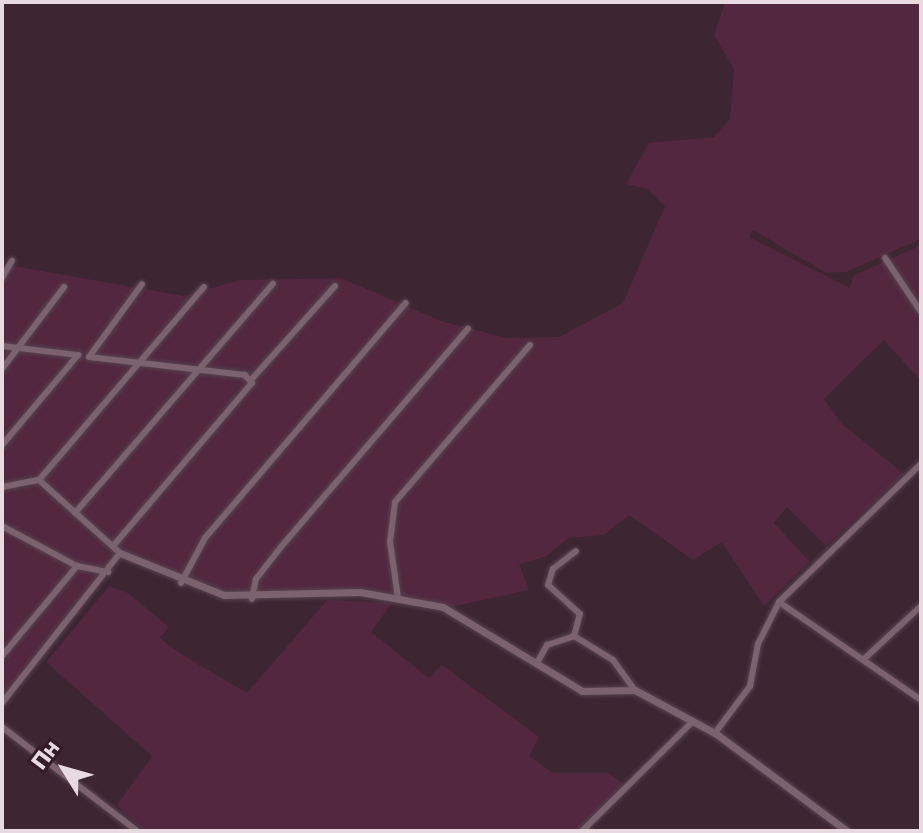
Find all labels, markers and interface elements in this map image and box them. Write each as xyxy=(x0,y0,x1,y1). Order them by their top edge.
north arrow xyxy=(24,729,104,809)
text: Пн xyxy=(25,734,64,774)

